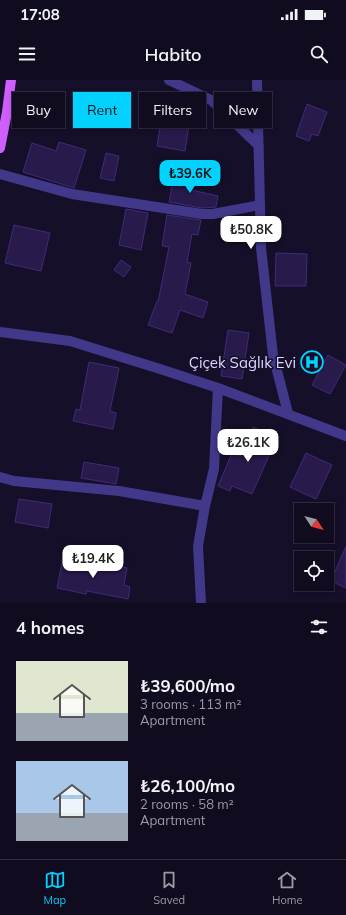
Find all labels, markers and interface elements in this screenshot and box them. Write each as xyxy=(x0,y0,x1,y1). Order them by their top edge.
text: 17:08 xyxy=(20,5,60,24)
icon: menu xyxy=(16,43,38,65)
text: Habito xyxy=(144,43,202,66)
icon: search xyxy=(308,43,330,65)
chip: Buy xyxy=(12,92,65,128)
chip: Rent xyxy=(73,92,131,128)
chip: Filters xyxy=(139,92,206,128)
chip: New xyxy=(214,92,272,128)
pin: ₺39.6K xyxy=(157,160,223,194)
text: ₺39.6K xyxy=(168,165,212,181)
pin: ₺50.8K xyxy=(218,216,284,250)
text: ₺50.8K xyxy=(229,221,273,237)
hospital icon: Çiçek Sağlık Evi xyxy=(299,349,325,375)
place label: Çiçek Sağlık Evi xyxy=(189,353,296,372)
pin: ₺26.1K xyxy=(215,429,281,463)
text: ₺26.1K xyxy=(226,434,270,450)
north arrow xyxy=(294,503,334,543)
map controls xyxy=(294,503,334,591)
pin: ₺19.4K xyxy=(60,545,126,579)
text: ₺19.4K xyxy=(71,550,115,566)
button: locate xyxy=(294,551,334,591)
icon: filters xyxy=(308,616,330,638)
text: 4 homes xyxy=(16,617,84,638)
text: ₺39,600/mo xyxy=(140,675,235,696)
icon: home xyxy=(48,677,96,725)
text: 3 rooms · 113 m² xyxy=(140,696,241,712)
text: Apartment xyxy=(140,712,205,728)
text: ₺26,100/mo xyxy=(140,775,235,796)
icon: home xyxy=(48,777,96,825)
text: 2 rooms · 58 m² xyxy=(140,796,234,812)
text: Apartment xyxy=(140,812,205,828)
tab: Map xyxy=(44,869,66,907)
tab: Saved xyxy=(153,869,185,907)
tab: Home xyxy=(272,869,302,907)

